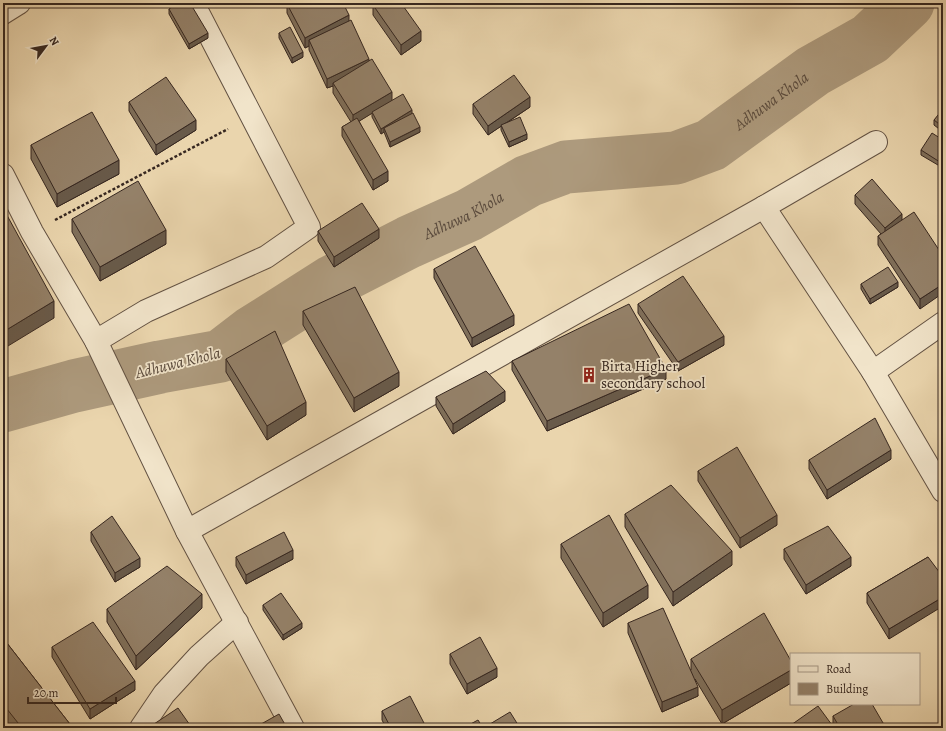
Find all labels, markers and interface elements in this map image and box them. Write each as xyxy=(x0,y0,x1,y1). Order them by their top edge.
north arrow xyxy=(26,26,66,66)
text: N xyxy=(46,34,63,48)
water label: Adhuwa Khola xyxy=(729,66,814,136)
water label: Adhuwa Khola xyxy=(419,186,508,245)
water label: Adhuwa Khola xyxy=(132,342,223,384)
place label: Birta Higher secondary school xyxy=(601,356,706,393)
building icon: Birta Higher secondary school xyxy=(580,366,598,384)
legend xyxy=(790,653,920,705)
text: Road xyxy=(826,661,852,677)
scale bar xyxy=(28,679,116,705)
text: Building xyxy=(826,681,868,697)
text: 20 m xyxy=(34,685,58,701)

